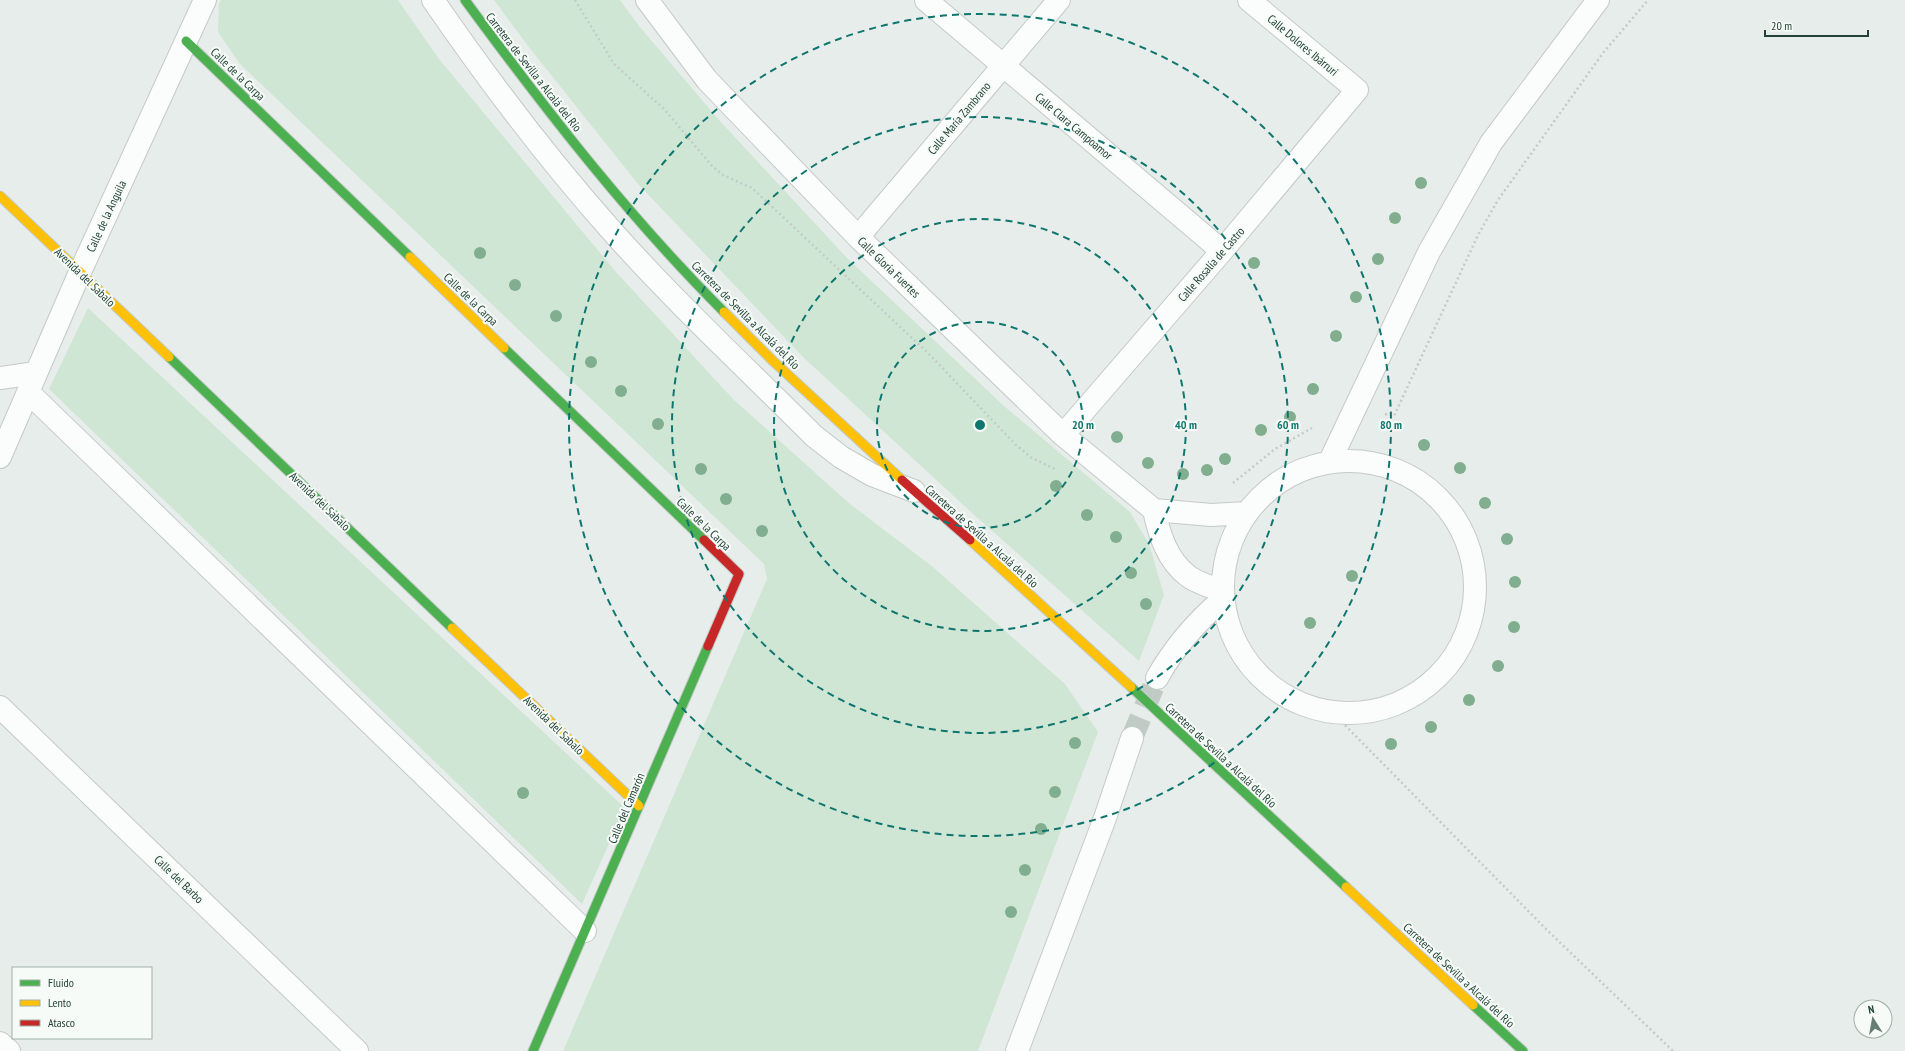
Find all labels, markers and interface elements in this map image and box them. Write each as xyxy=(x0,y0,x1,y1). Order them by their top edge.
street label: Carretera de Sevilla a Alcalá del Río xyxy=(483,9,585,135)
street label: Calle Dolores Ibárruri xyxy=(1264,11,1342,79)
scale bar xyxy=(1765,12,1868,38)
text: 20 m xyxy=(1771,18,1792,33)
street label: Calle de la Carpa xyxy=(208,44,268,104)
street label: Calle María Zambrano xyxy=(924,79,994,157)
street label: Calle Clara Campoamor xyxy=(1032,89,1116,163)
street label: Calle de la Anguila xyxy=(83,178,129,254)
street label: Calle Rosalía de Castro xyxy=(1175,224,1247,304)
street label: Calle Gloria Fuertes xyxy=(855,233,923,301)
street label: Avenida del Sabalo xyxy=(51,244,119,310)
street label: Carretera de Sevilla a Alcalá del Río xyxy=(689,258,803,372)
street label: Calle de la Carpa xyxy=(441,269,501,329)
text: 20 m xyxy=(1072,417,1094,432)
text: 40 m xyxy=(1175,417,1197,432)
text: 60 m xyxy=(1277,417,1299,432)
text: 80 m xyxy=(1380,417,1402,432)
centre of rings xyxy=(973,418,987,432)
street label: Avenida del Sabalo xyxy=(286,468,354,534)
street label: Carretera de Sevilla a Alcalá del Río xyxy=(922,481,1042,591)
street label: Calle de la Carpa xyxy=(674,494,734,554)
street label: Avenida del Sabalo xyxy=(520,692,588,758)
street label: Carretera de Sevilla a Alcalá del Río xyxy=(1162,699,1280,811)
street label: Calle del Camarón xyxy=(604,770,648,846)
street label: Calle del Barbo xyxy=(151,852,207,906)
street label: Carretera de Sevilla a Alcalá del Río xyxy=(1400,919,1518,1031)
legend xyxy=(12,967,152,1039)
text: Fluido xyxy=(48,975,74,990)
text: Lento xyxy=(48,995,71,1010)
north arrow xyxy=(1853,999,1893,1039)
text: N xyxy=(1867,1002,1875,1017)
text: Atasco xyxy=(48,1015,75,1030)

